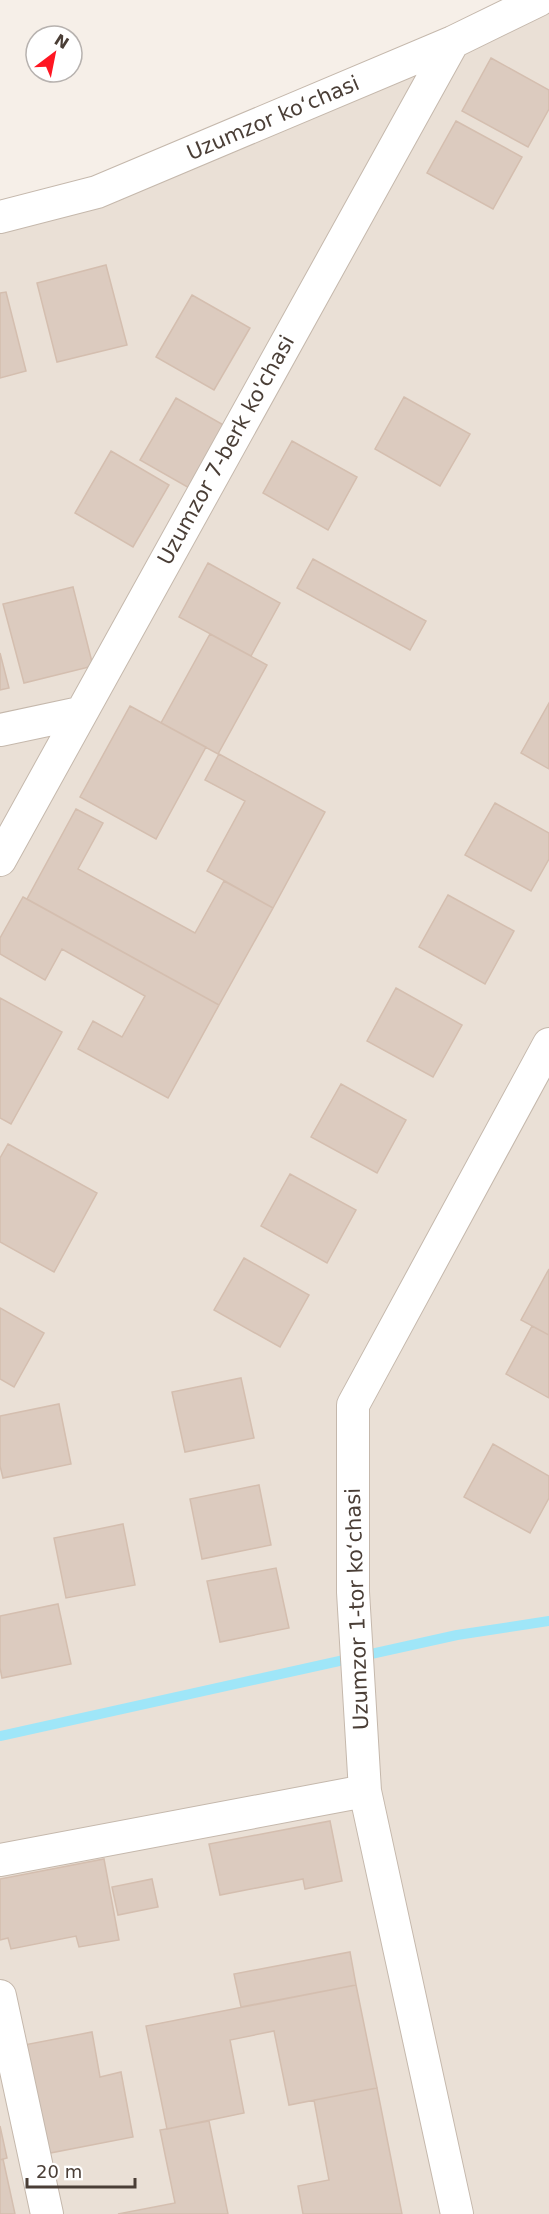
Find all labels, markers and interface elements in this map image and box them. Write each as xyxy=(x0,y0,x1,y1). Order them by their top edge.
north arrow xyxy=(24,24,84,84)
text: N xyxy=(51,30,72,53)
street label: Uzumzor koʻchasi xyxy=(183,71,363,165)
street label: Uzumzor 7-berk ko'chasi xyxy=(153,331,299,569)
street label: Uzumzor 1-tor ko‘chasi xyxy=(341,1488,373,1730)
scale bar xyxy=(27,2151,135,2189)
text: 20 m xyxy=(36,2161,82,2182)

